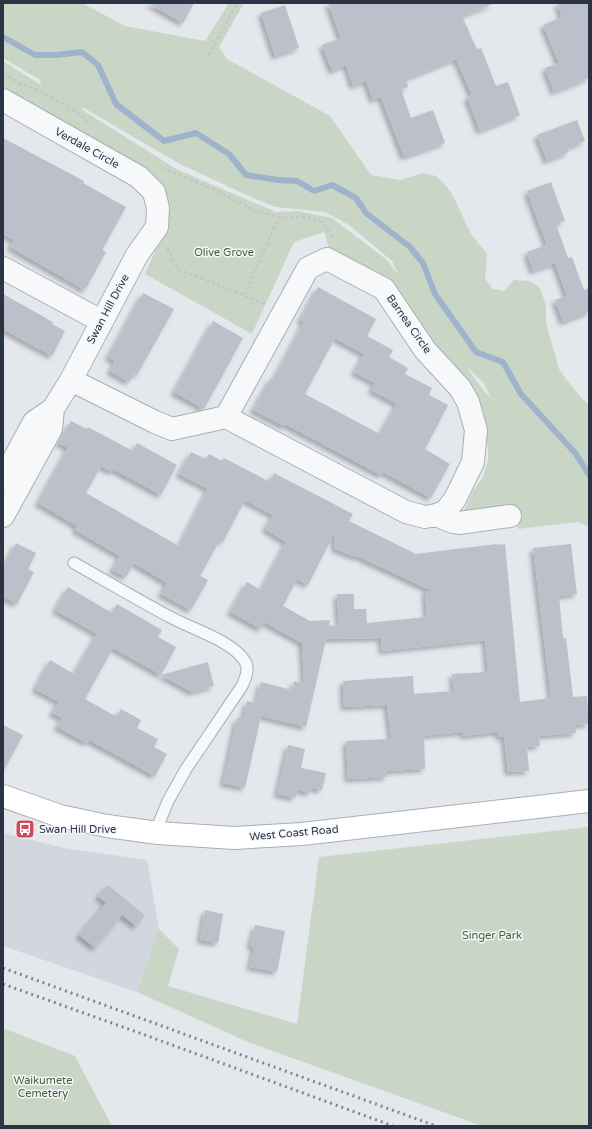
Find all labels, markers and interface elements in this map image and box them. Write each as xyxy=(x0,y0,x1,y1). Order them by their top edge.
street label: Verdale Circle xyxy=(53,125,121,171)
park label: Olive Grove xyxy=(194,246,254,259)
street label: Swan Hill Drive xyxy=(84,272,132,346)
street label: Barnea Circle xyxy=(384,292,434,356)
bus stop icon: Swan Hill Drive xyxy=(14,818,36,840)
place label: Swan Hill Drive xyxy=(39,823,116,836)
street label: West Coast Road xyxy=(249,823,339,843)
park label: Singer Park xyxy=(462,929,522,942)
park label: Waikumete Cemetery xyxy=(14,1074,72,1100)

